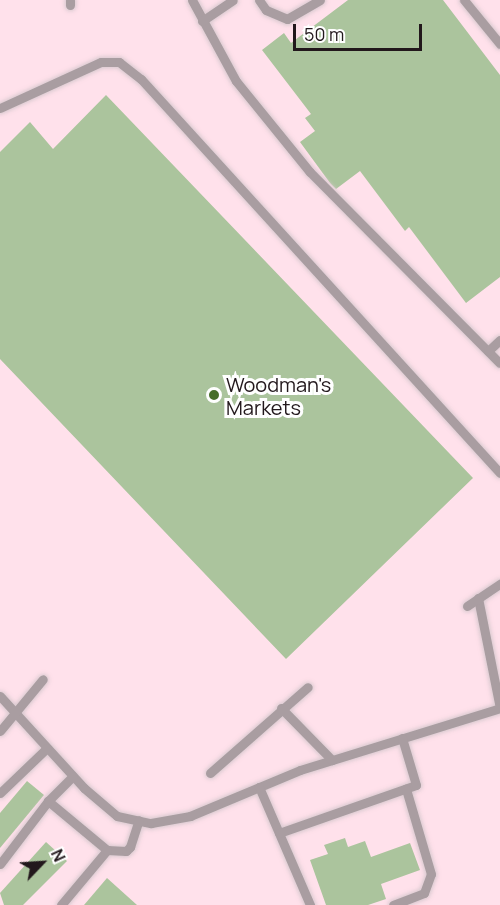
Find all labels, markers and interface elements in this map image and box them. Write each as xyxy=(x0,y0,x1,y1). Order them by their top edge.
scale bar xyxy=(296,12,425,50)
text: 50 m xyxy=(304,22,344,46)
place label: Woodman's Markets xyxy=(226,372,331,419)
marker: Woodman's Markets xyxy=(207,388,221,402)
north arrow xyxy=(12,833,72,893)
text: N xyxy=(46,846,71,865)

